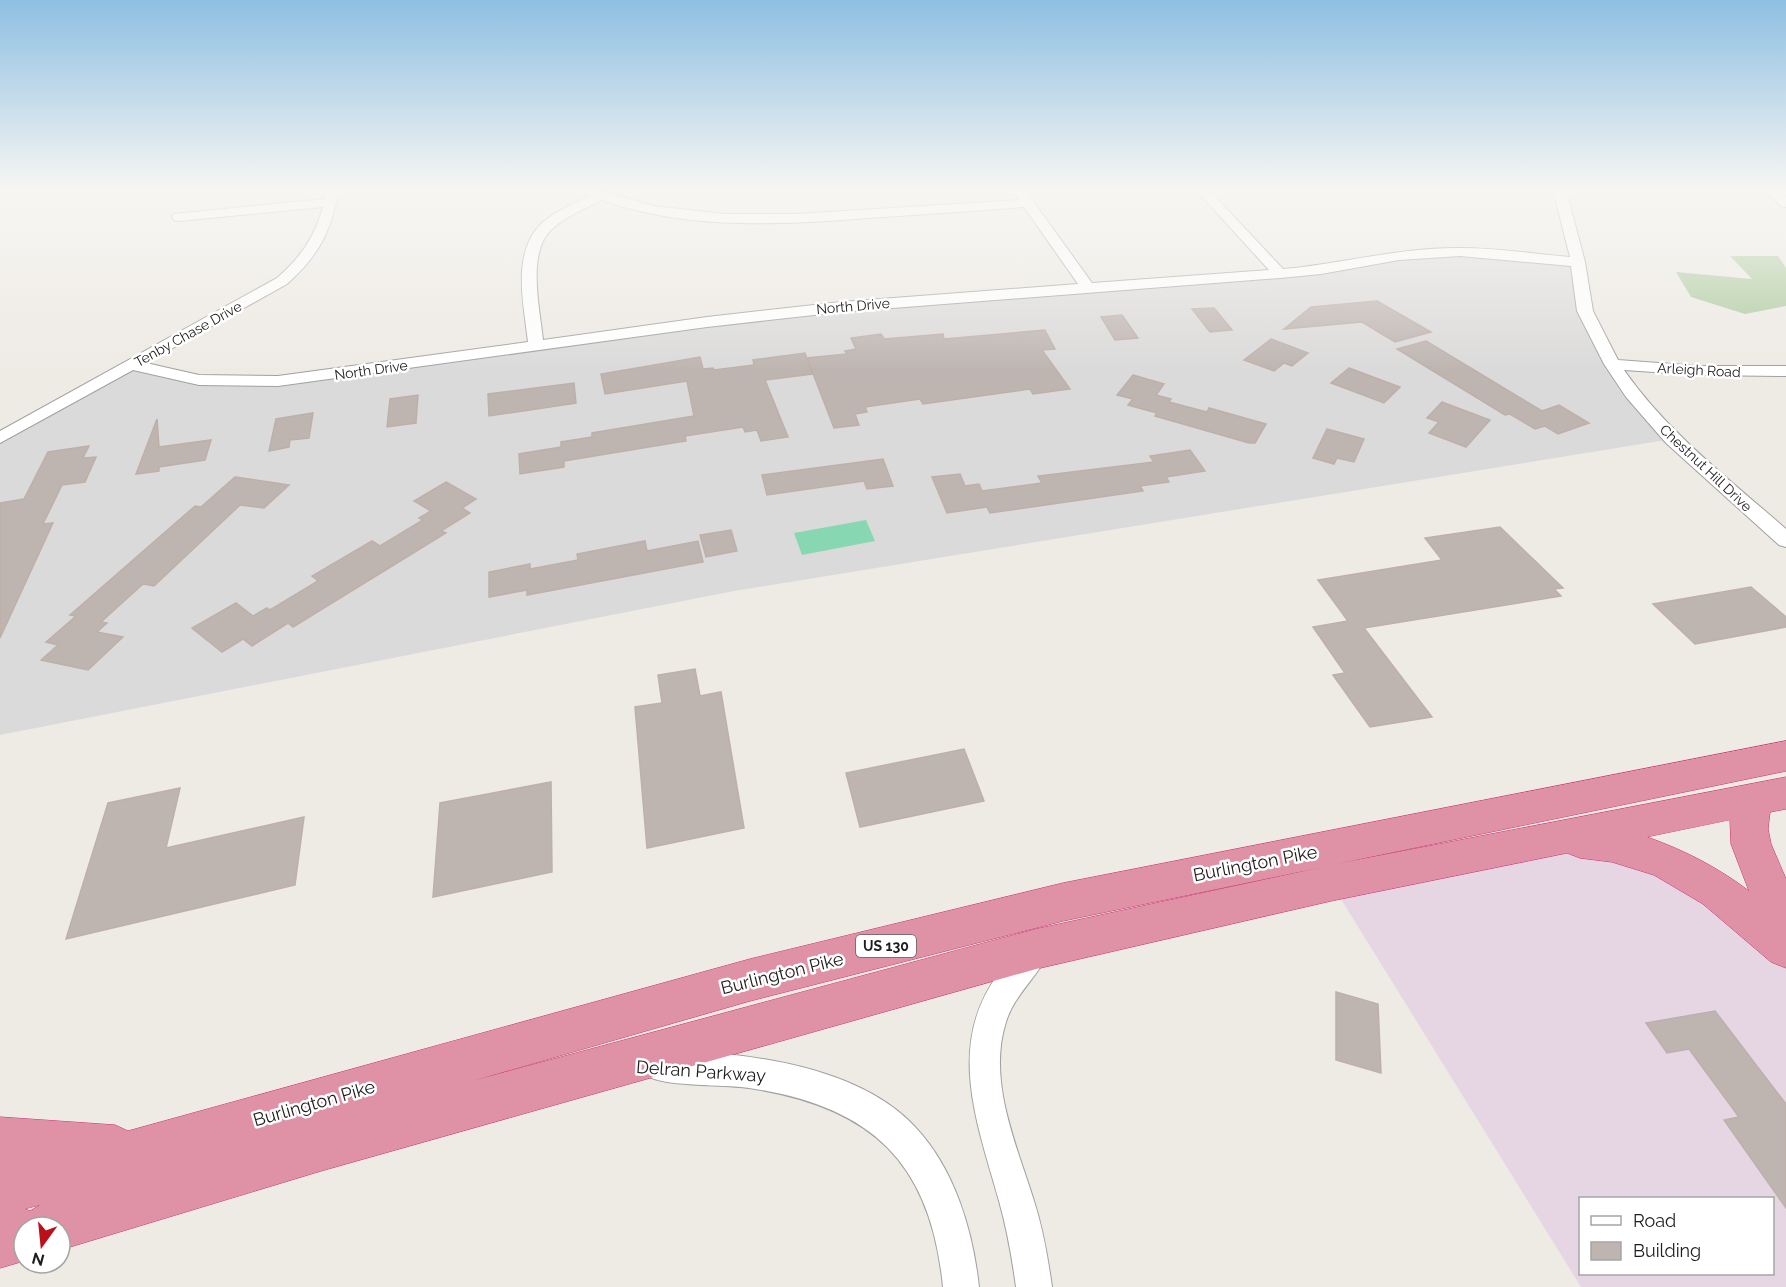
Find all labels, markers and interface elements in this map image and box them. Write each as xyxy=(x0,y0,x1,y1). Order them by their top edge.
street label: North Drive xyxy=(816,295,890,317)
street label: Tenby Chase Drive xyxy=(132,298,244,370)
street label: North Drive xyxy=(333,357,409,383)
street label: Arleigh Road xyxy=(1657,360,1741,380)
street label: Chestnut Hill Drive xyxy=(1657,421,1755,515)
street label: Burlington Pike xyxy=(1191,841,1319,885)
road number: US 130 xyxy=(856,935,916,957)
street label: Burlington Pike xyxy=(718,947,846,998)
street label: Delran Parkway xyxy=(635,1056,767,1086)
street label: Burlington Pike xyxy=(251,1075,378,1130)
legend xyxy=(1579,1197,1774,1275)
text: Road xyxy=(1633,1210,1676,1231)
north arrow xyxy=(12,1215,72,1275)
text: Building xyxy=(1633,1240,1701,1261)
text: N xyxy=(30,1248,47,1270)

